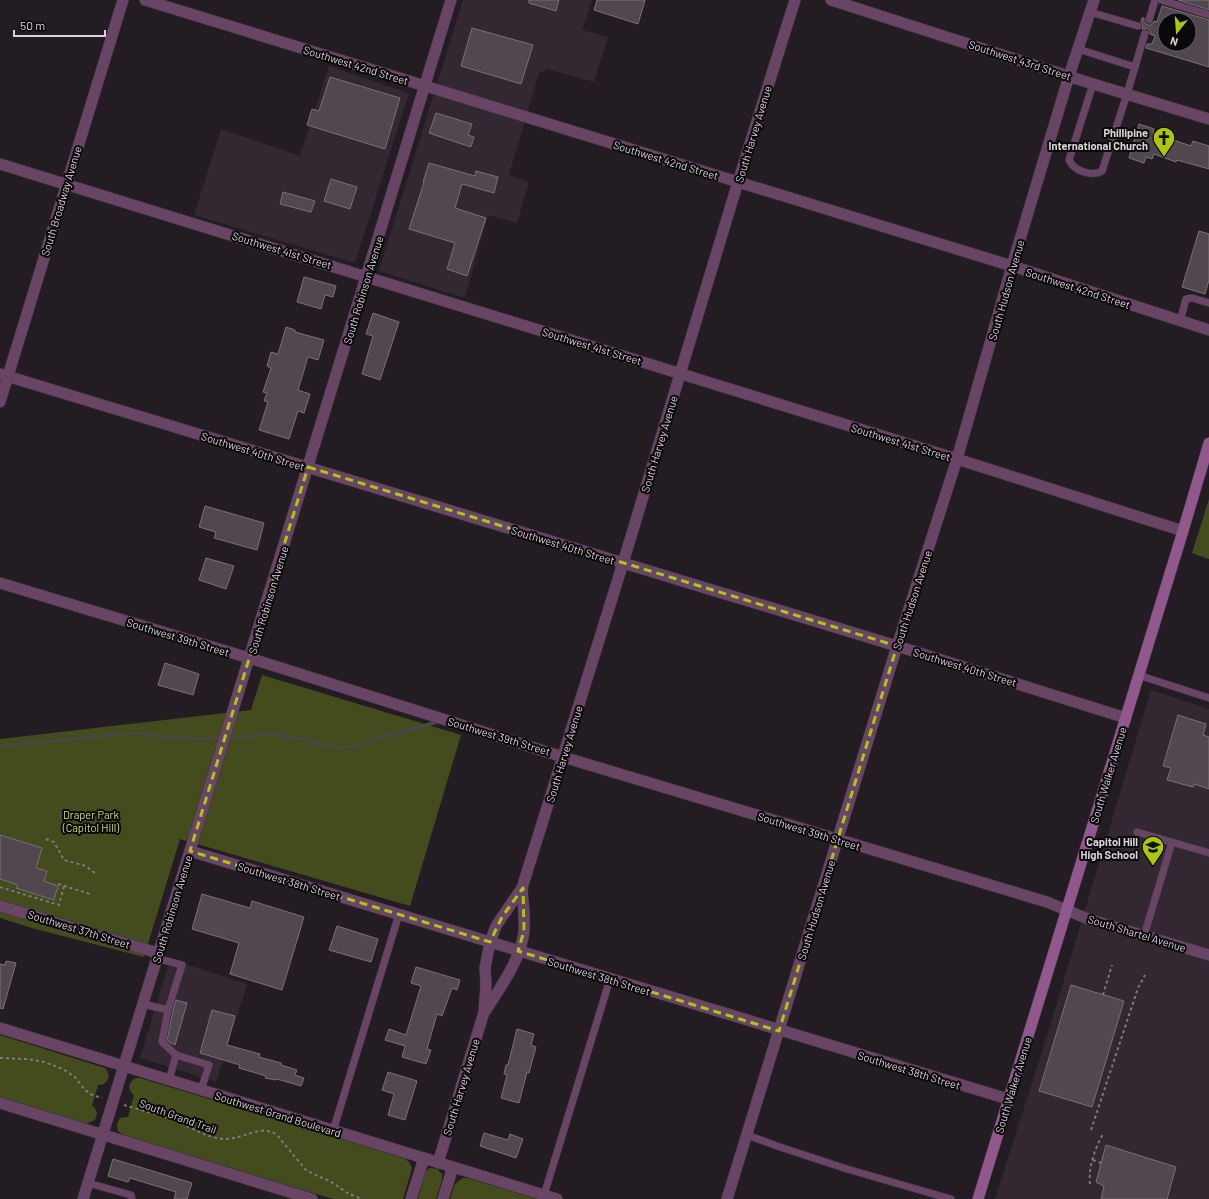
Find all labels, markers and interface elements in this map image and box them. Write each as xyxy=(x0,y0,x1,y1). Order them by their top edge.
scale bar xyxy=(14,12,105,38)
north arrow xyxy=(1157,12,1197,52)
text: 50 m xyxy=(20,18,45,32)
text: N xyxy=(1169,35,1179,49)
street label: Southwest 43rd Street xyxy=(967,37,1073,83)
street label: Southwest 42nd Street xyxy=(302,43,410,87)
street label: South Harvey Avenue xyxy=(732,84,774,184)
church icon: Phillipine International Church xyxy=(1151,125,1177,158)
place label: Phillipine International Church xyxy=(1049,126,1148,152)
street label: Southwest 42nd Street xyxy=(612,138,720,182)
street label: South Broadway Avenue xyxy=(38,144,84,258)
street label: Southwest 41st Street xyxy=(231,229,333,271)
street label: South Robinson Avenue xyxy=(340,234,386,346)
street label: South Hudson Avenue xyxy=(985,238,1027,342)
street label: Southwest 42nd Street xyxy=(1024,265,1132,311)
street label: Southwest 41st Street xyxy=(541,325,643,367)
street label: South Harvey Avenue xyxy=(638,394,680,494)
street label: Southwest 41st Street xyxy=(850,421,952,463)
street label: Southwest 40th Street xyxy=(200,429,306,473)
street label: Southwest 40th Street xyxy=(510,523,616,567)
street label: South Robinson Avenue xyxy=(245,544,291,656)
street label: South Hudson Avenue xyxy=(890,548,934,651)
street label: Southwest 39th Street xyxy=(125,615,231,659)
street label: Southwest 40th Street xyxy=(912,645,1018,689)
street label: South Harvey Avenue xyxy=(543,704,585,804)
street label: Southwest 39th Street xyxy=(446,714,552,758)
street label: South Walker Avenue xyxy=(1087,725,1129,825)
park label: Draper Park (Capitol Hill) xyxy=(62,808,120,834)
street label: Southwest 39th Street xyxy=(756,809,862,853)
school or university icon: Capitol Hill High School xyxy=(1140,834,1166,867)
place label: Capitol Hill High School xyxy=(1081,835,1138,861)
street label: South Robinson Avenue xyxy=(149,853,195,965)
street label: South Hudson Avenue xyxy=(795,858,837,962)
street label: Southwest 38th Street xyxy=(236,859,342,903)
street label: Southwest 37th Street xyxy=(26,907,132,951)
street label: South Shartel Avenue xyxy=(1086,912,1188,954)
street label: Southwest 38th Street xyxy=(546,954,652,998)
street label: South Walker Avenue xyxy=(992,1035,1034,1135)
street label: South Harvey Avenue xyxy=(440,1037,482,1137)
street label: Southwest 38th Street xyxy=(856,1048,962,1092)
street label: Southwest Grand Boulevard xyxy=(213,1089,343,1139)
street label: South Grand Trail xyxy=(137,1096,219,1136)

